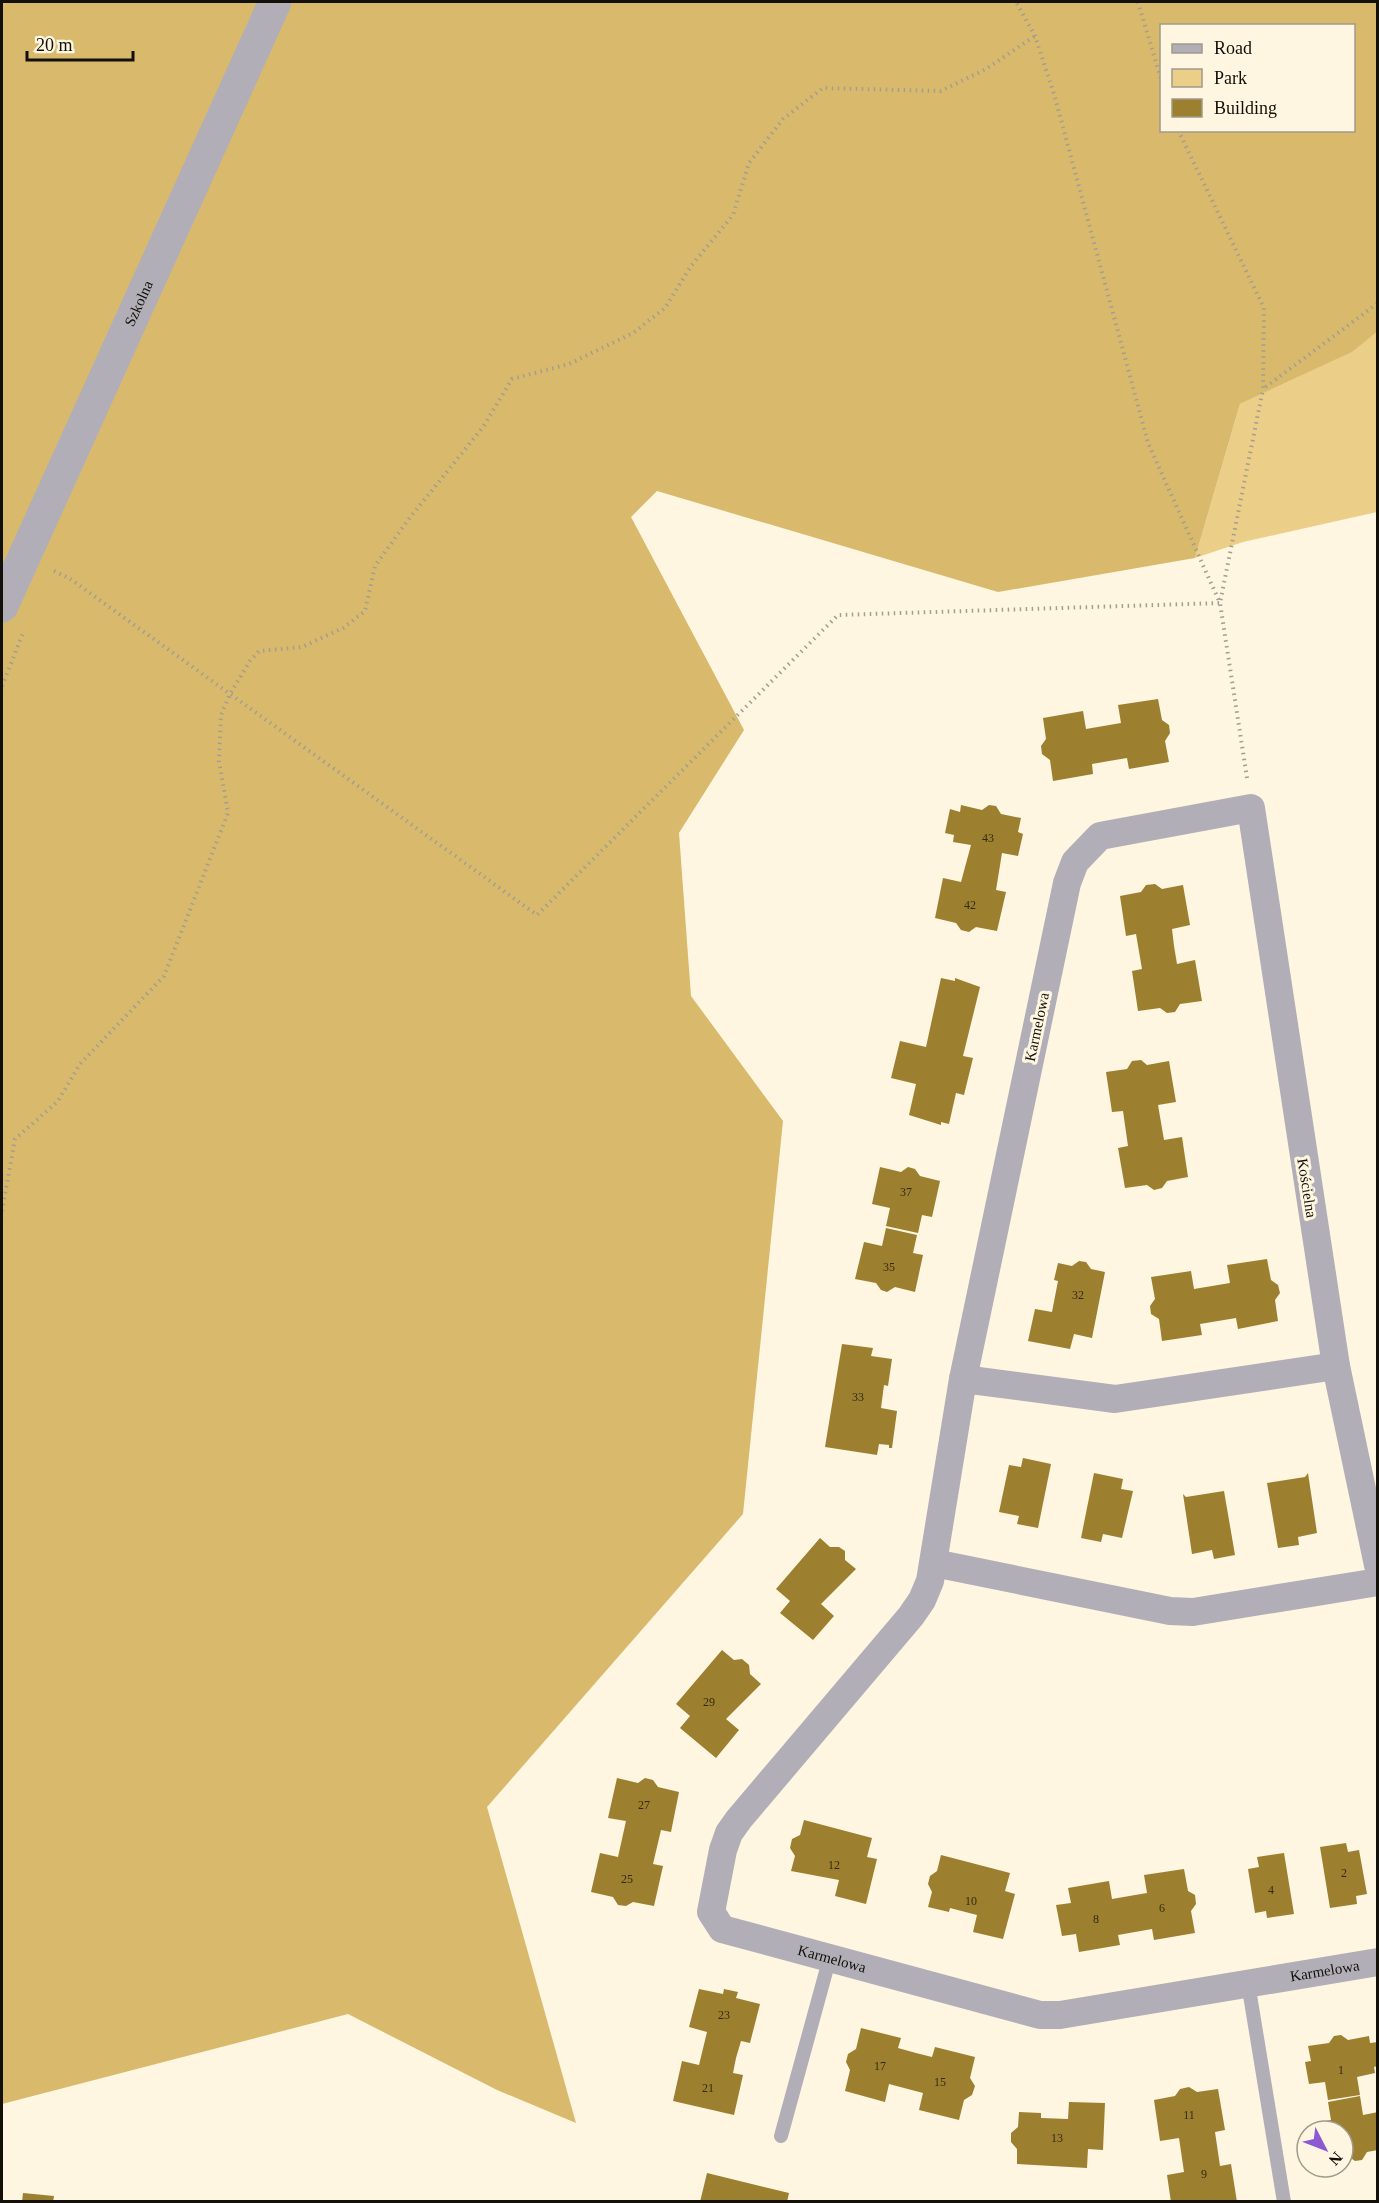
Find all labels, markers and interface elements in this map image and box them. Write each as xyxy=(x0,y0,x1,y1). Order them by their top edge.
scale bar xyxy=(27,24,134,62)
legend xyxy=(1160,24,1355,132)
text: 20 m xyxy=(36,35,73,55)
text: Road xyxy=(1214,38,1252,58)
text: Park xyxy=(1214,68,1247,88)
text: Building xyxy=(1214,98,1277,118)
street label: Szkolna xyxy=(121,278,156,329)
house number: 43 xyxy=(982,831,994,845)
house number: 42 xyxy=(964,898,976,912)
street label: Karmelowa xyxy=(1022,991,1052,1063)
street label: Kościelna xyxy=(1294,1157,1320,1219)
house number: 37 xyxy=(900,1185,912,1199)
house number: 35 xyxy=(883,1260,895,1274)
house number: 32 xyxy=(1072,1288,1084,1302)
house number: 33 xyxy=(852,1390,864,1404)
house number: 29 xyxy=(703,1695,715,1709)
house number: 27 xyxy=(638,1798,650,1812)
house number: 12 xyxy=(828,1858,840,1872)
house number: 2 xyxy=(1341,1866,1347,1880)
house number: 25 xyxy=(621,1872,633,1886)
house number: 4 xyxy=(1268,1883,1274,1897)
house number: 10 xyxy=(965,1894,977,1908)
house number: 6 xyxy=(1159,1901,1165,1915)
house number: 8 xyxy=(1093,1912,1099,1926)
street label: Karmelowa xyxy=(796,1942,868,1976)
street label: Karmelowa xyxy=(1289,1957,1361,1985)
house number: 23 xyxy=(718,2008,730,2022)
house number: 17 xyxy=(874,2059,886,2073)
house number: 1 xyxy=(1338,2063,1344,2077)
house number: 15 xyxy=(934,2075,946,2089)
house number: 21 xyxy=(702,2081,714,2095)
house number: 11 xyxy=(1183,2108,1195,2122)
north arrow xyxy=(1295,2119,1355,2179)
house number: 13 xyxy=(1051,2131,1063,2145)
text: N xyxy=(1325,2149,1346,2169)
house number: 9 xyxy=(1201,2167,1207,2181)

